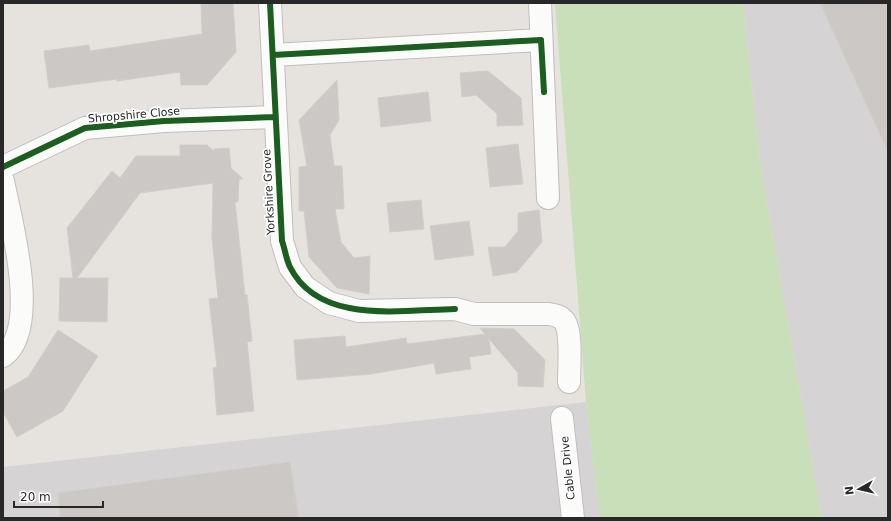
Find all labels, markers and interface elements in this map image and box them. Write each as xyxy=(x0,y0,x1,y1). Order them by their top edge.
street label: Shropshire Close xyxy=(87,104,181,125)
street label: Yorkshire Grove xyxy=(260,148,278,236)
street label: Cable Drive xyxy=(558,435,578,501)
north arrow xyxy=(839,469,879,509)
scale bar xyxy=(14,483,103,509)
text: N xyxy=(843,485,857,496)
text: 20 m xyxy=(20,490,51,504)

